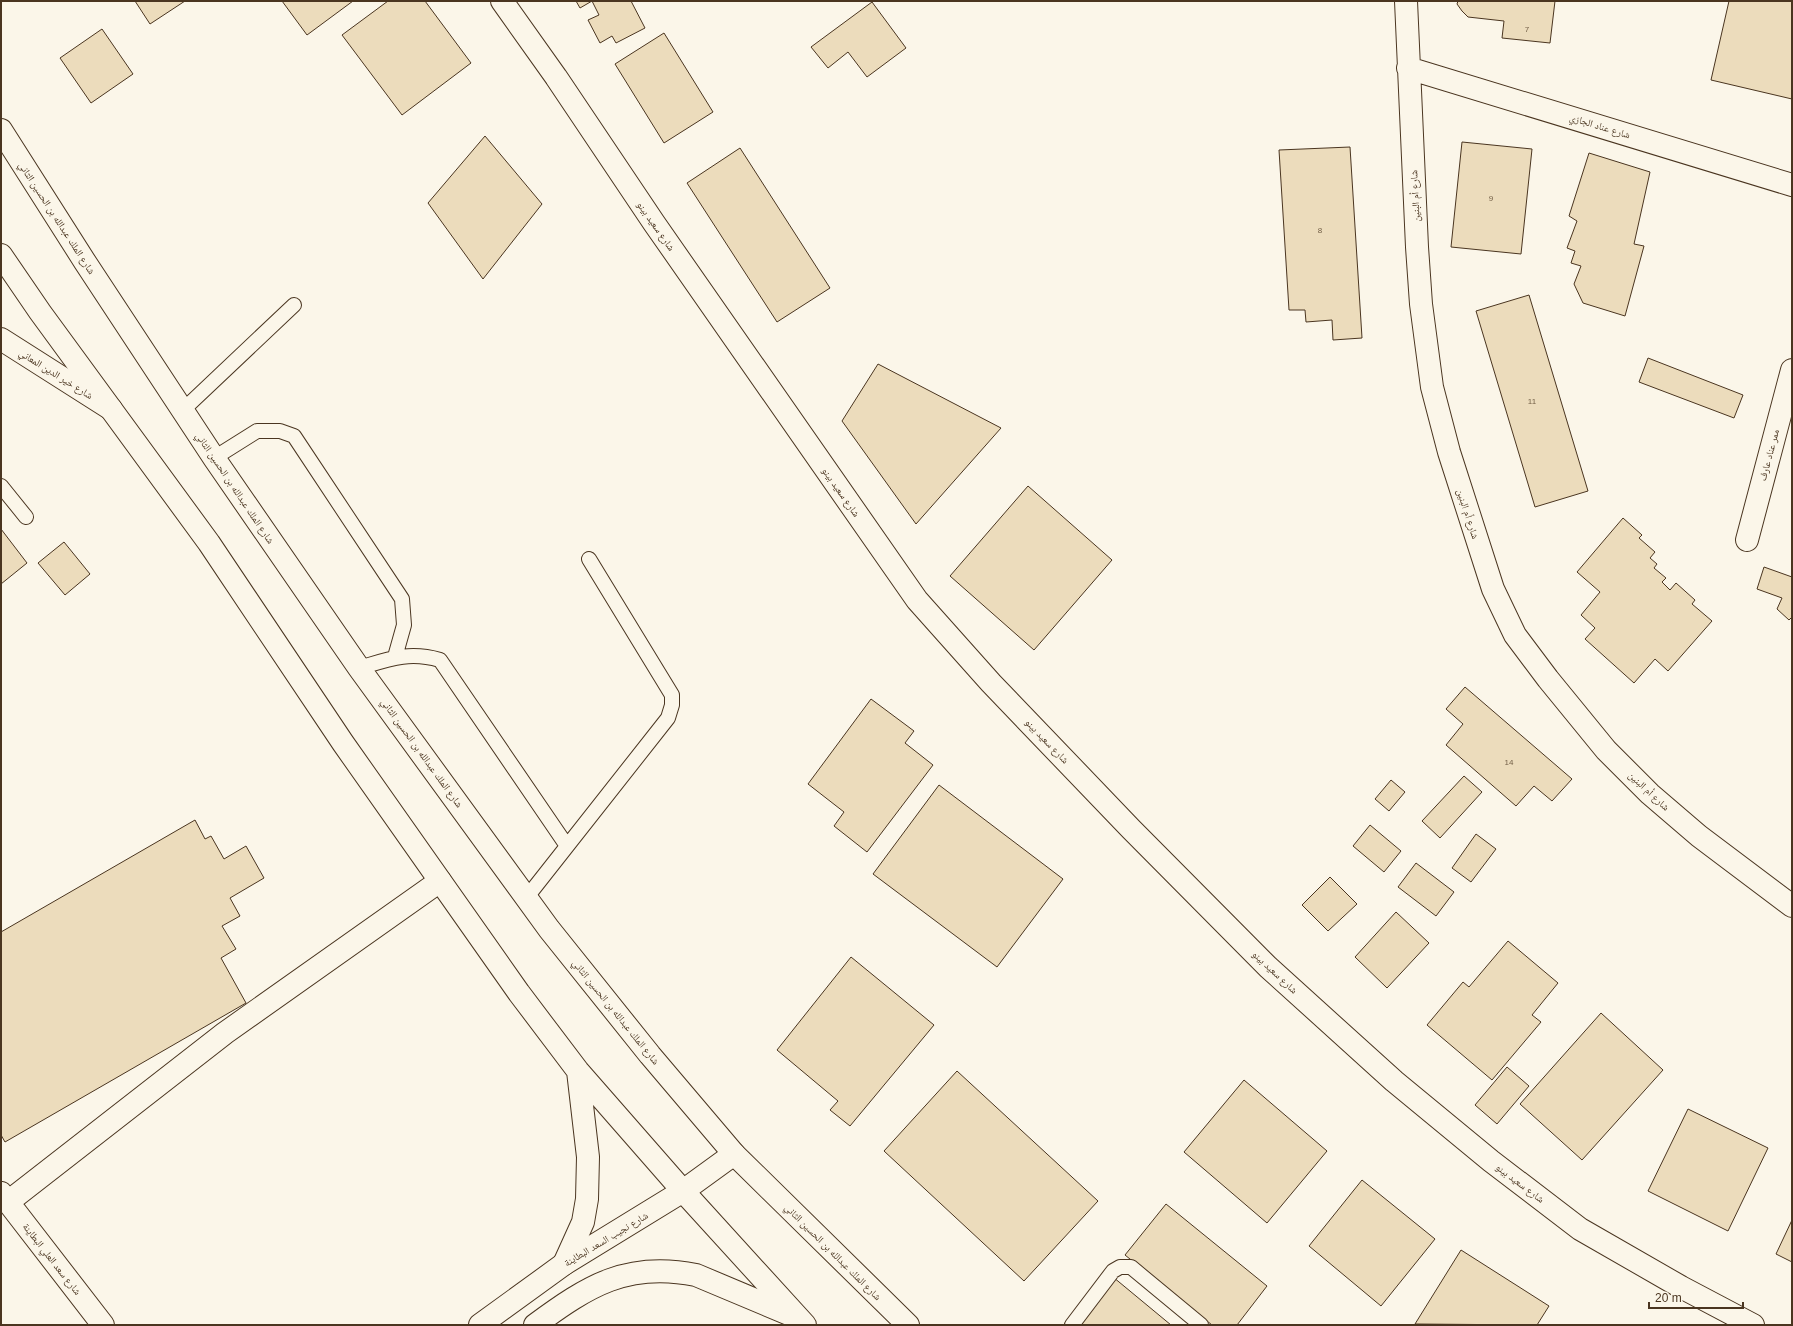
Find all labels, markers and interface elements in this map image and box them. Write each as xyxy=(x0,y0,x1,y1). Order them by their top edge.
house number: 7 xyxy=(1525,25,1530,34)
street label: شارع عناد الجازي xyxy=(1568,112,1632,143)
street label: شارع الملك عبدالله بن الحسين الثاني xyxy=(14,160,98,278)
street label: شارع أم البنين xyxy=(1407,169,1424,222)
house number: 9 xyxy=(1489,194,1494,203)
street label: شارع سعيد بينو xyxy=(634,199,677,254)
house number: 8 xyxy=(1318,226,1323,235)
street label: شارع خير الدين المعاني xyxy=(16,347,95,404)
house number: 11 xyxy=(1528,397,1537,406)
street label: ممر عناد عارف xyxy=(1757,428,1781,482)
street label: شارع الملك عبدالله بن الحسين الثاني xyxy=(192,430,277,547)
street label: شارع سعيد بينو xyxy=(819,465,862,520)
street label: شارع أم البنين xyxy=(1453,487,1482,541)
street label: شارع الملك عبدالله بن الحسين الثاني xyxy=(377,697,465,811)
street label: شارع سعيد بينو xyxy=(1022,716,1071,767)
house number: 14 xyxy=(1505,758,1514,767)
street label: شارع أم البنين xyxy=(1625,769,1673,814)
street label: شارع سعيد بينو xyxy=(1250,948,1300,997)
street label: شارع الملك عبدالله بن الحسين الثاني xyxy=(568,957,662,1069)
street label: شارع سعيد بينو xyxy=(1493,1161,1547,1206)
street label: شارع الملك عبدالله بن الحسين الثاني xyxy=(781,1202,884,1305)
street label: شارع نجيب السعد البطاينة xyxy=(562,1209,651,1269)
street label: شارع سعد العلي البطاينة xyxy=(19,1221,84,1299)
scale bar xyxy=(1649,1284,1743,1310)
text: 20 m xyxy=(1655,1291,1682,1305)

